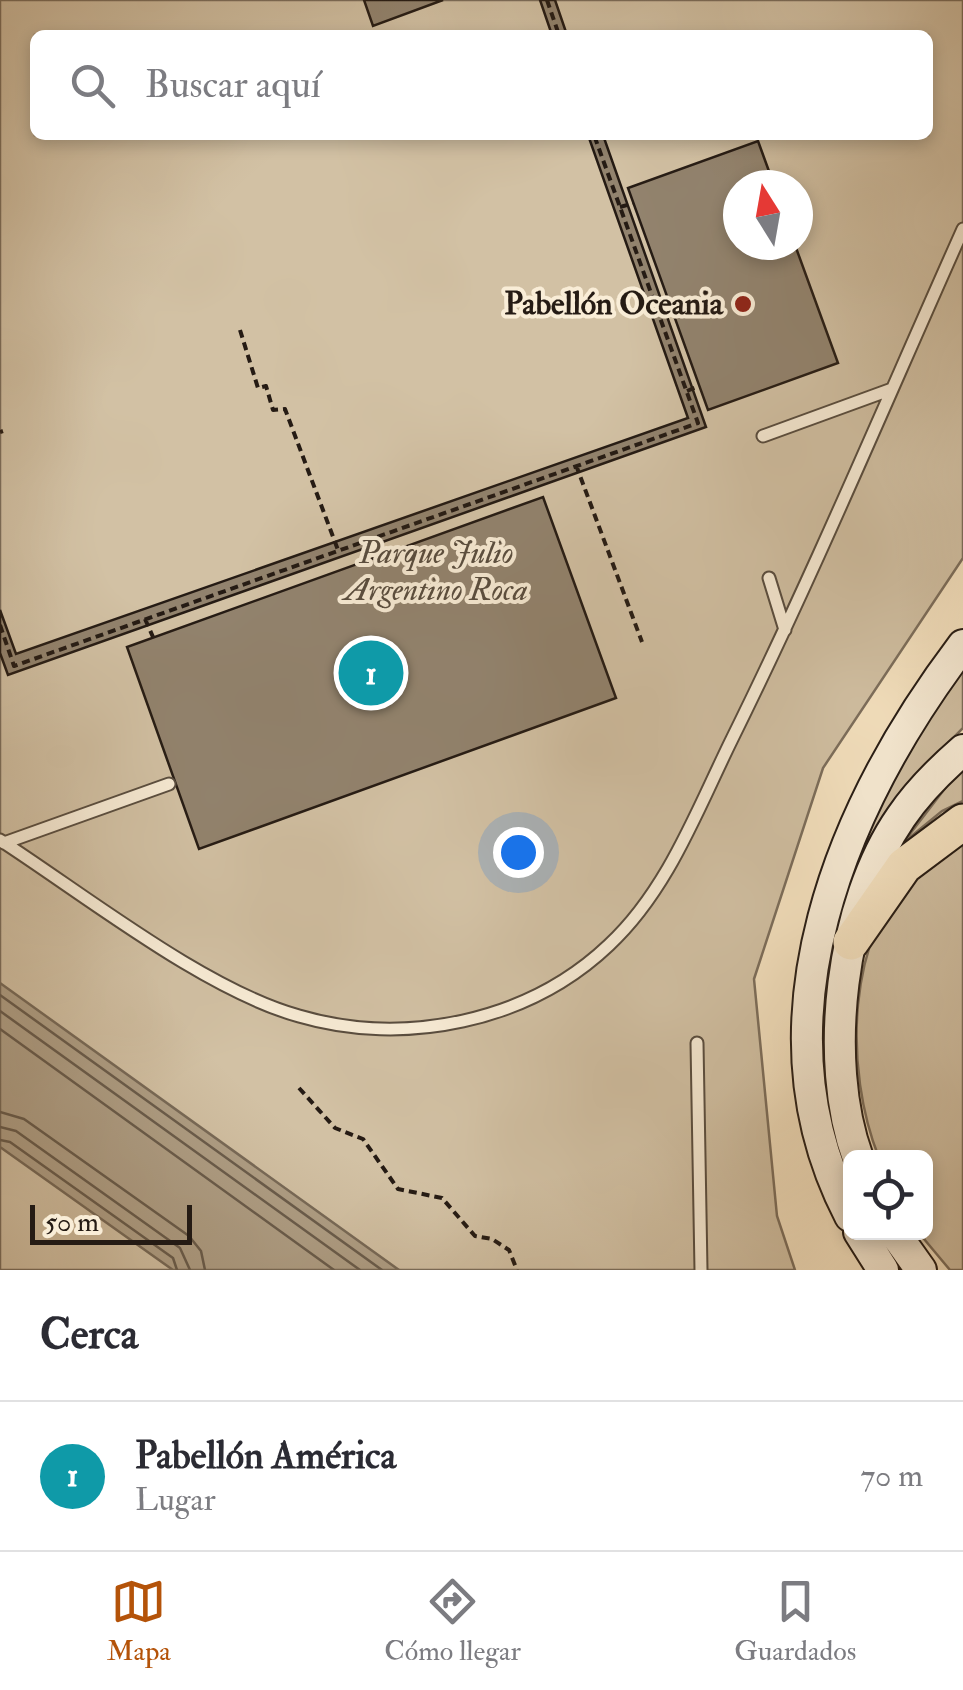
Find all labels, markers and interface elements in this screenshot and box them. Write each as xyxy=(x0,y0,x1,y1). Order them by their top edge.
search box xyxy=(30,30,933,140)
icon: search xyxy=(65,58,120,113)
text: Buscar aquí xyxy=(145,61,321,109)
north arrow xyxy=(723,170,813,260)
place label: Pabellón Oceania xyxy=(504,284,724,324)
marker: Pabellón Oceania xyxy=(732,293,754,315)
park label: Parque Julio Argentino Roca xyxy=(341,533,528,610)
pin: 1 xyxy=(338,636,404,710)
your location xyxy=(493,827,544,878)
map controls xyxy=(843,1150,933,1240)
button: locate xyxy=(843,1150,933,1240)
scale bar xyxy=(30,1200,192,1244)
text: 50 m xyxy=(45,1205,99,1240)
text: Cerca xyxy=(40,1309,138,1361)
text: Pabellón América xyxy=(135,1432,396,1480)
text: 1 xyxy=(67,1456,78,1496)
text: 70 m xyxy=(860,1456,923,1496)
text: Lugar xyxy=(135,1480,216,1520)
tab: Mapa xyxy=(107,1574,171,1669)
tab: Cómo llegar xyxy=(384,1574,521,1669)
tab: Guardados xyxy=(734,1574,856,1669)

